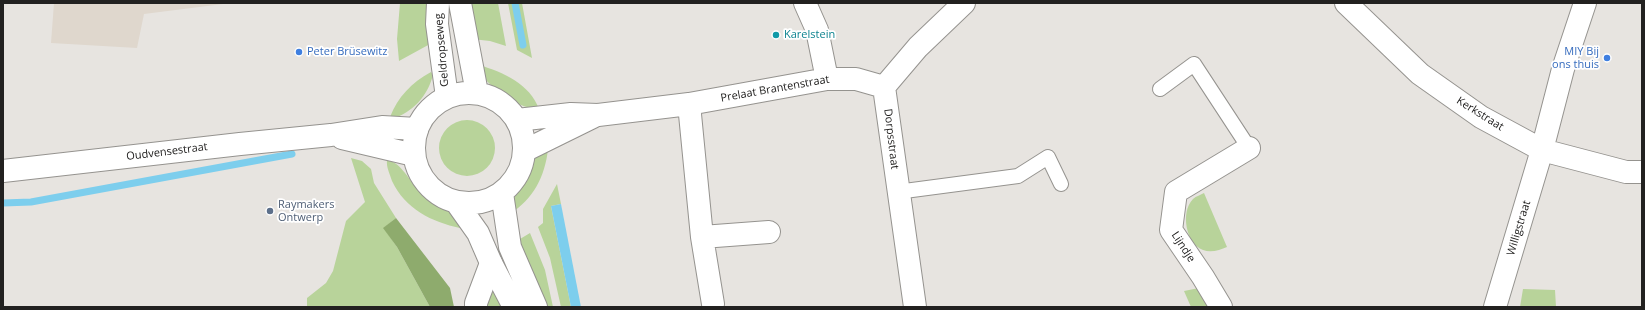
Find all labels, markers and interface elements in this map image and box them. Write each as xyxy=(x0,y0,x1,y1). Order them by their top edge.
street label: Geldropseweg xyxy=(432,13,452,87)
place label: Karelstein xyxy=(784,28,835,42)
marker: Karelstein xyxy=(771,30,781,40)
place label: Peter Brüsewitz xyxy=(307,45,387,59)
place label: MIY Bij ons thuis xyxy=(1552,45,1599,71)
marker: Peter Brüsewitz xyxy=(294,47,304,57)
marker: MIY Bij ons thuis xyxy=(1602,53,1612,63)
street label: Prelaat Brantenstraat xyxy=(720,73,830,105)
street label: Kerkstraat xyxy=(1454,94,1506,134)
street label: Dorpsstraat xyxy=(881,108,901,170)
street label: Oudvensestraat xyxy=(126,140,208,164)
place label: Raymakers Ontwerp xyxy=(278,198,334,224)
street label: Willigstraat xyxy=(1504,199,1534,257)
marker: Raymakers Ontwerp xyxy=(265,206,275,216)
street label: Lijndje xyxy=(1168,229,1198,265)

